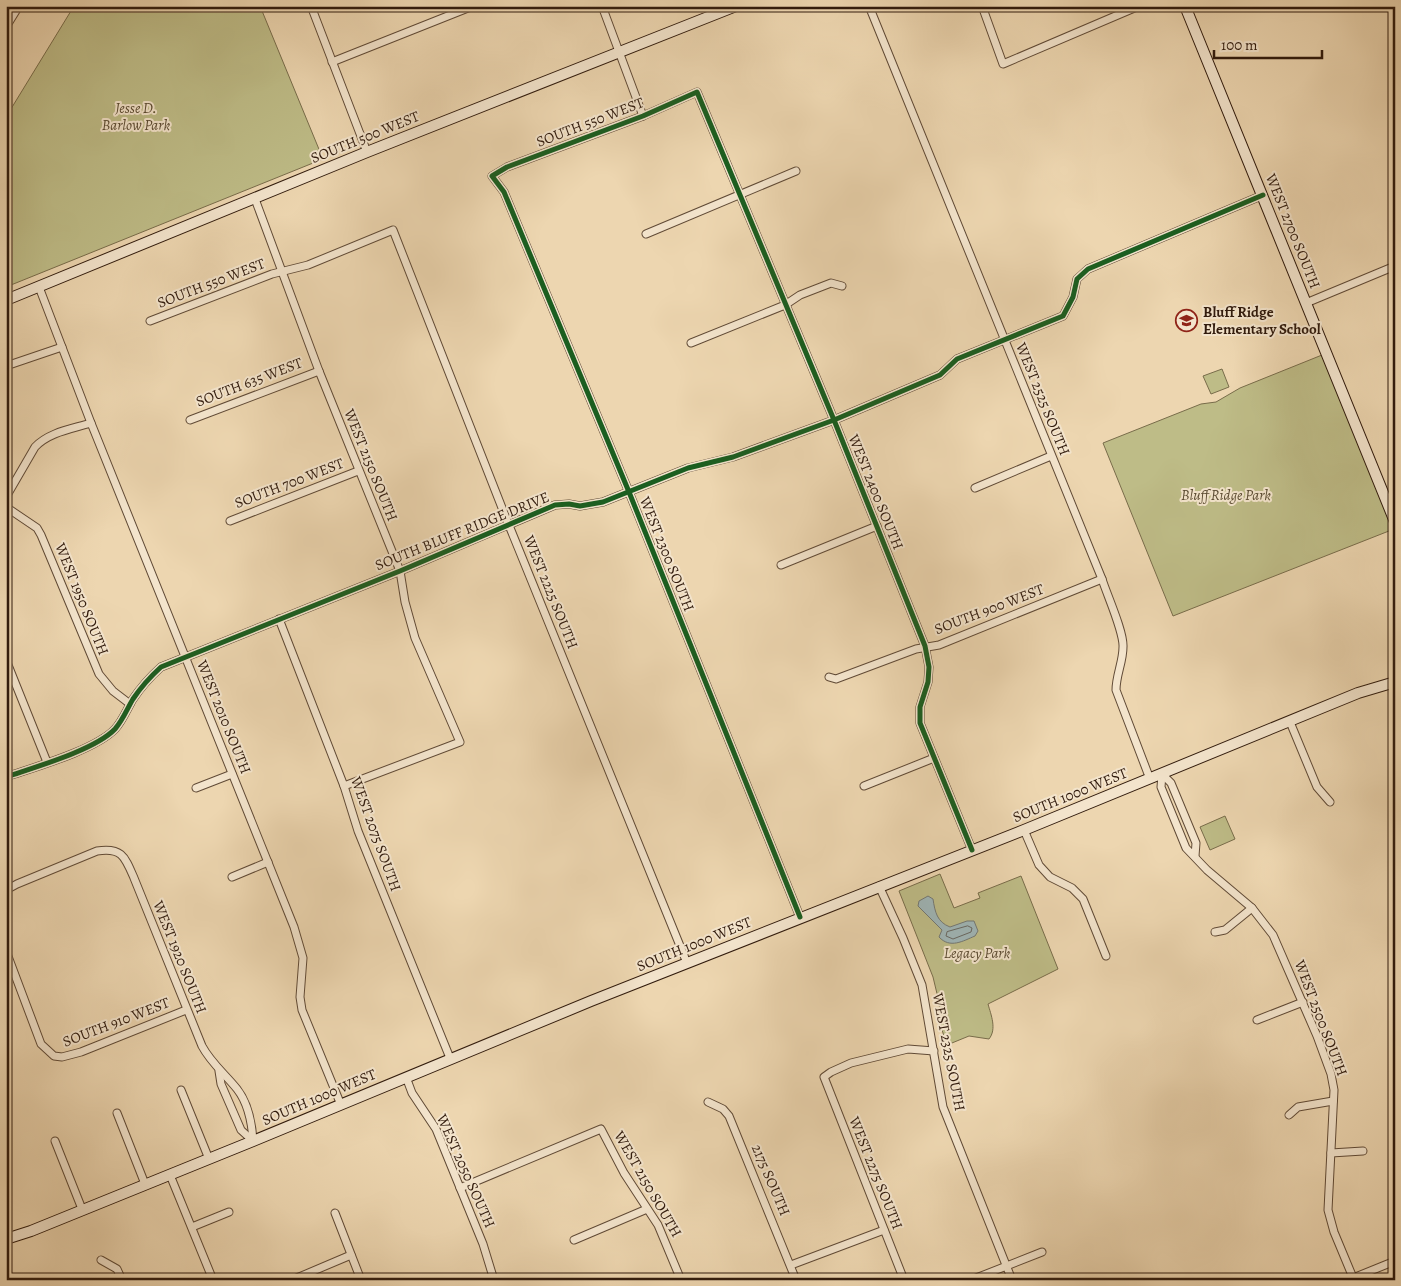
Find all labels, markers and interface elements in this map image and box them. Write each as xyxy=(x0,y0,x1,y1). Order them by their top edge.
scale bar xyxy=(1214,28,1321,60)
text: 100 m xyxy=(1221,35,1258,55)
street label: SOUTH 550 WEST xyxy=(533,92,647,152)
park label: Jesse D. Barlow Park xyxy=(102,98,170,135)
street label: SOUTH 500 WEST xyxy=(308,106,423,168)
street label: WEST 2700 SOUTH xyxy=(1260,170,1325,291)
street label: SOUTH 550 WEST xyxy=(154,253,268,313)
place label: Bluff Ridge Elementary School xyxy=(1203,302,1321,339)
school or university icon: Bluff Ridge Elementary School xyxy=(1175,309,1199,333)
street label: WEST 2525 SOUTH xyxy=(1011,339,1075,458)
street label: SOUTH 635 WEST xyxy=(193,352,306,412)
street label: WEST 2150 SOUTH xyxy=(339,405,403,524)
street label: WEST 2400 SOUTH xyxy=(843,430,908,553)
street label: SOUTH 700 WEST xyxy=(232,453,347,513)
park label: Bluff Ridge Park xyxy=(1181,485,1271,505)
street label: SOUTH BLUFF RIDGE DRIVE xyxy=(372,487,552,575)
street label: WEST 2300 SOUTH xyxy=(634,493,699,614)
street label: WEST 2225 SOUTH xyxy=(519,531,583,652)
street label: WEST 1950 SOUTH xyxy=(50,539,114,658)
street label: SOUTH 900 WEST xyxy=(931,579,1047,639)
street label: WEST 2010 SOUTH xyxy=(192,656,256,777)
street label: SOUTH 1000 WEST xyxy=(1010,763,1131,827)
street label: WEST 2075 SOUTH xyxy=(346,773,406,894)
street label: WEST 1920 SOUTH xyxy=(148,897,212,1016)
street label: SOUTH 1000 WEST xyxy=(634,912,755,976)
park label: Legacy Park xyxy=(944,943,1011,963)
street label: WEST 2500 SOUTH xyxy=(1289,956,1352,1079)
street label: WEST 2325 SOUTH xyxy=(928,990,970,1113)
street label: SOUTH 910 WEST xyxy=(60,992,173,1052)
street label: SOUTH 1000 WEST xyxy=(259,1064,380,1130)
street label: WEST 2050 SOUTH xyxy=(432,1110,500,1231)
street label: WEST 2275 SOUTH xyxy=(844,1113,908,1232)
street label: WEST 2150 SOUTH xyxy=(609,1126,687,1241)
street label: 2175 SOUTH xyxy=(747,1141,795,1219)

